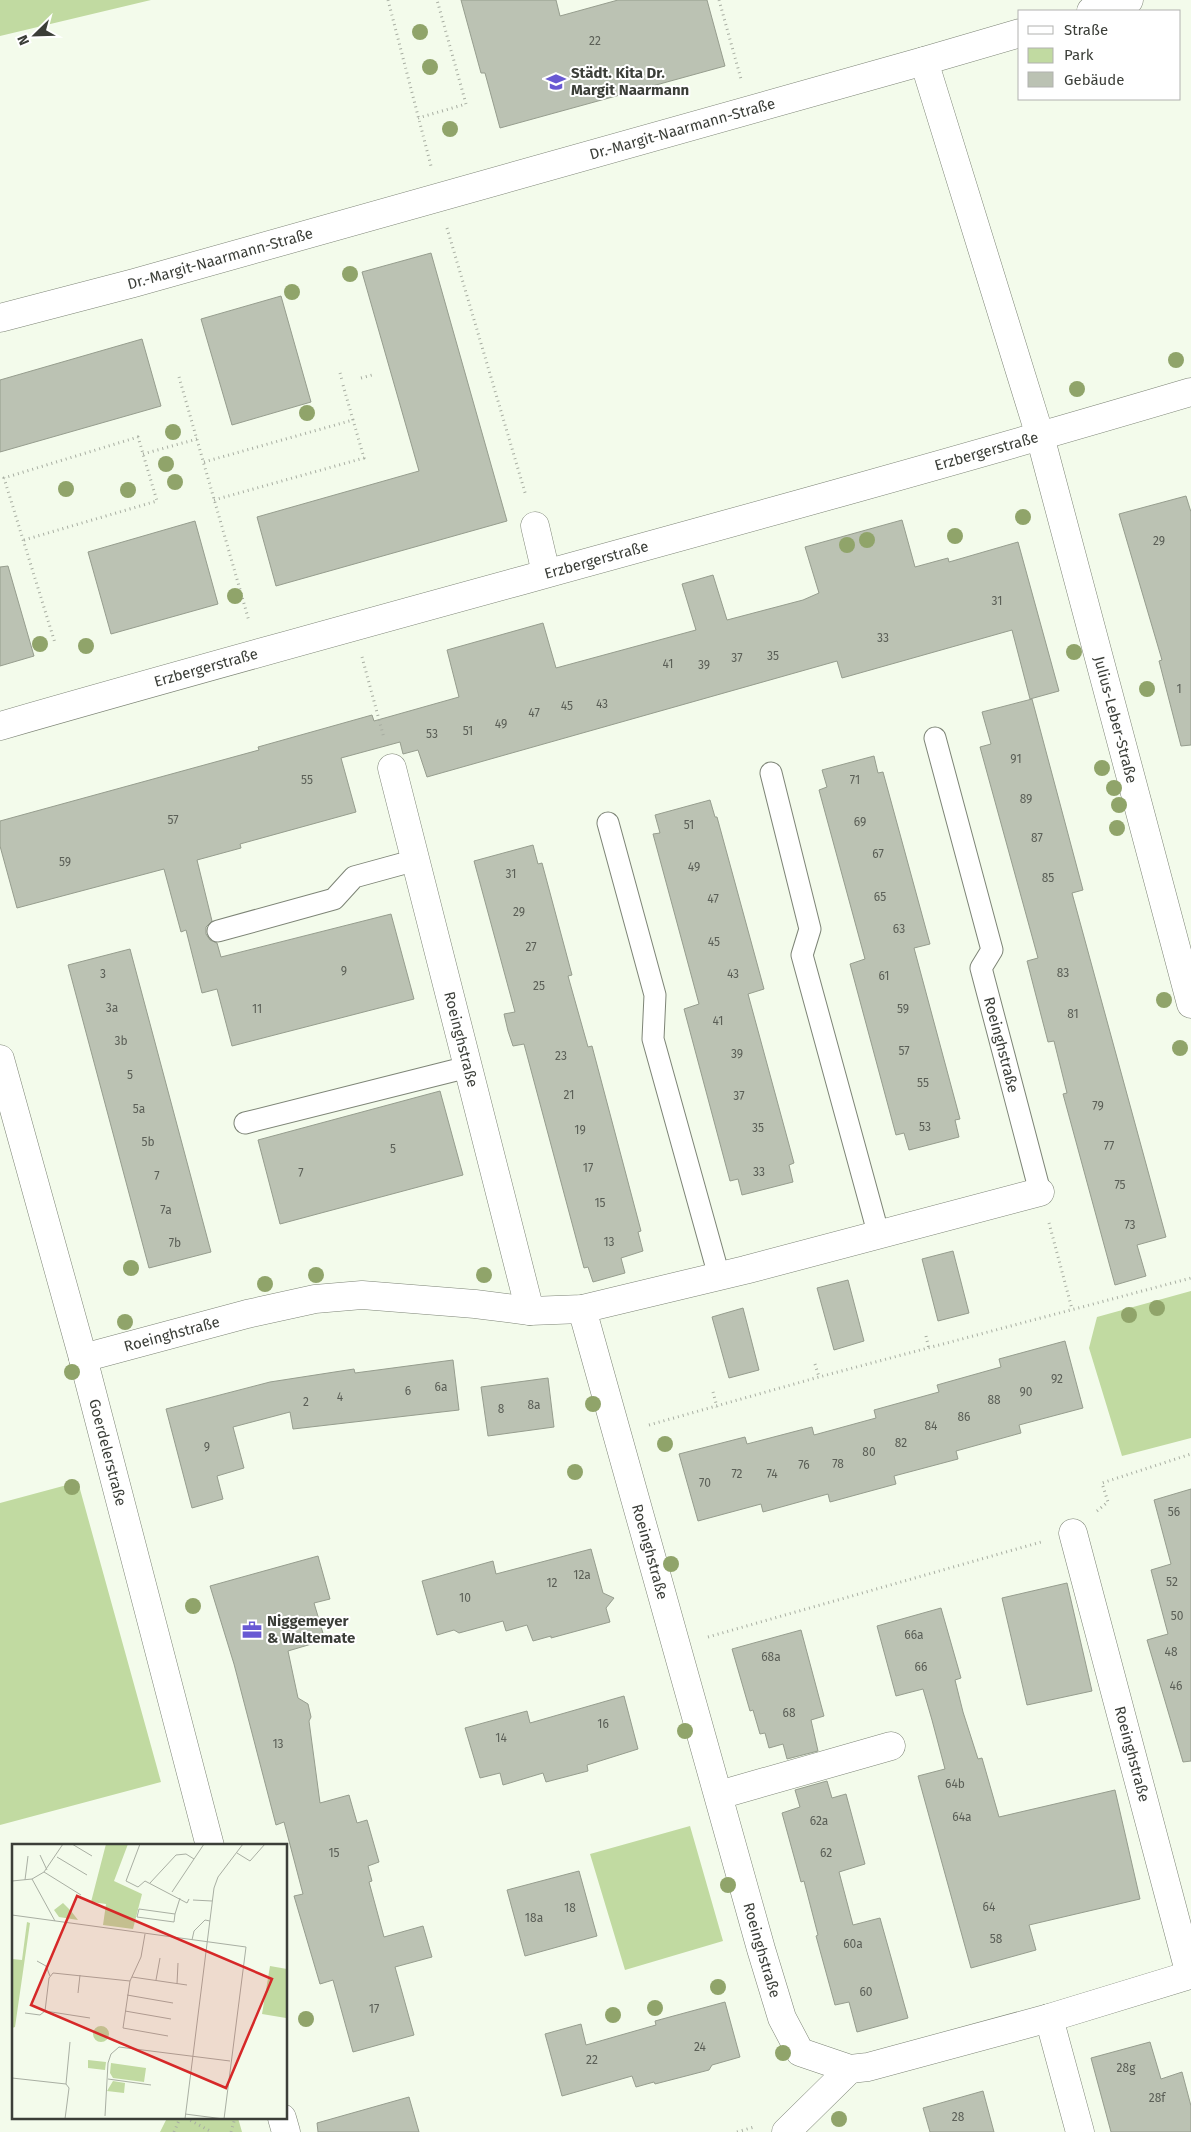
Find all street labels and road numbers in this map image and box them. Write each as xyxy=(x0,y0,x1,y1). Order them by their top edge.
street label: Dr.-Margit-Naarmann-Straße xyxy=(587,94,777,164)
street label: Dr.-Margit-Naarmann-Straße xyxy=(125,224,315,293)
street label: Erzbergerstraße xyxy=(933,428,1040,475)
street label: Erzbergerstraße xyxy=(542,537,650,583)
street label: Erzbergerstraße xyxy=(152,645,260,691)
street label: Julius-Leber-Straße xyxy=(1090,654,1141,785)
street label: Roeinghstraße xyxy=(440,989,482,1089)
street label: Roeinghstraße xyxy=(980,995,1022,1095)
street label: Roeinghstraße xyxy=(122,1313,222,1356)
street label: Goerdelerstraße xyxy=(85,1397,130,1508)
street label: Roeinghstraße xyxy=(628,1502,672,1602)
street label: Roeinghstraße xyxy=(1111,1704,1153,1804)
street label: Roeinghstraße xyxy=(739,1901,784,2000)

